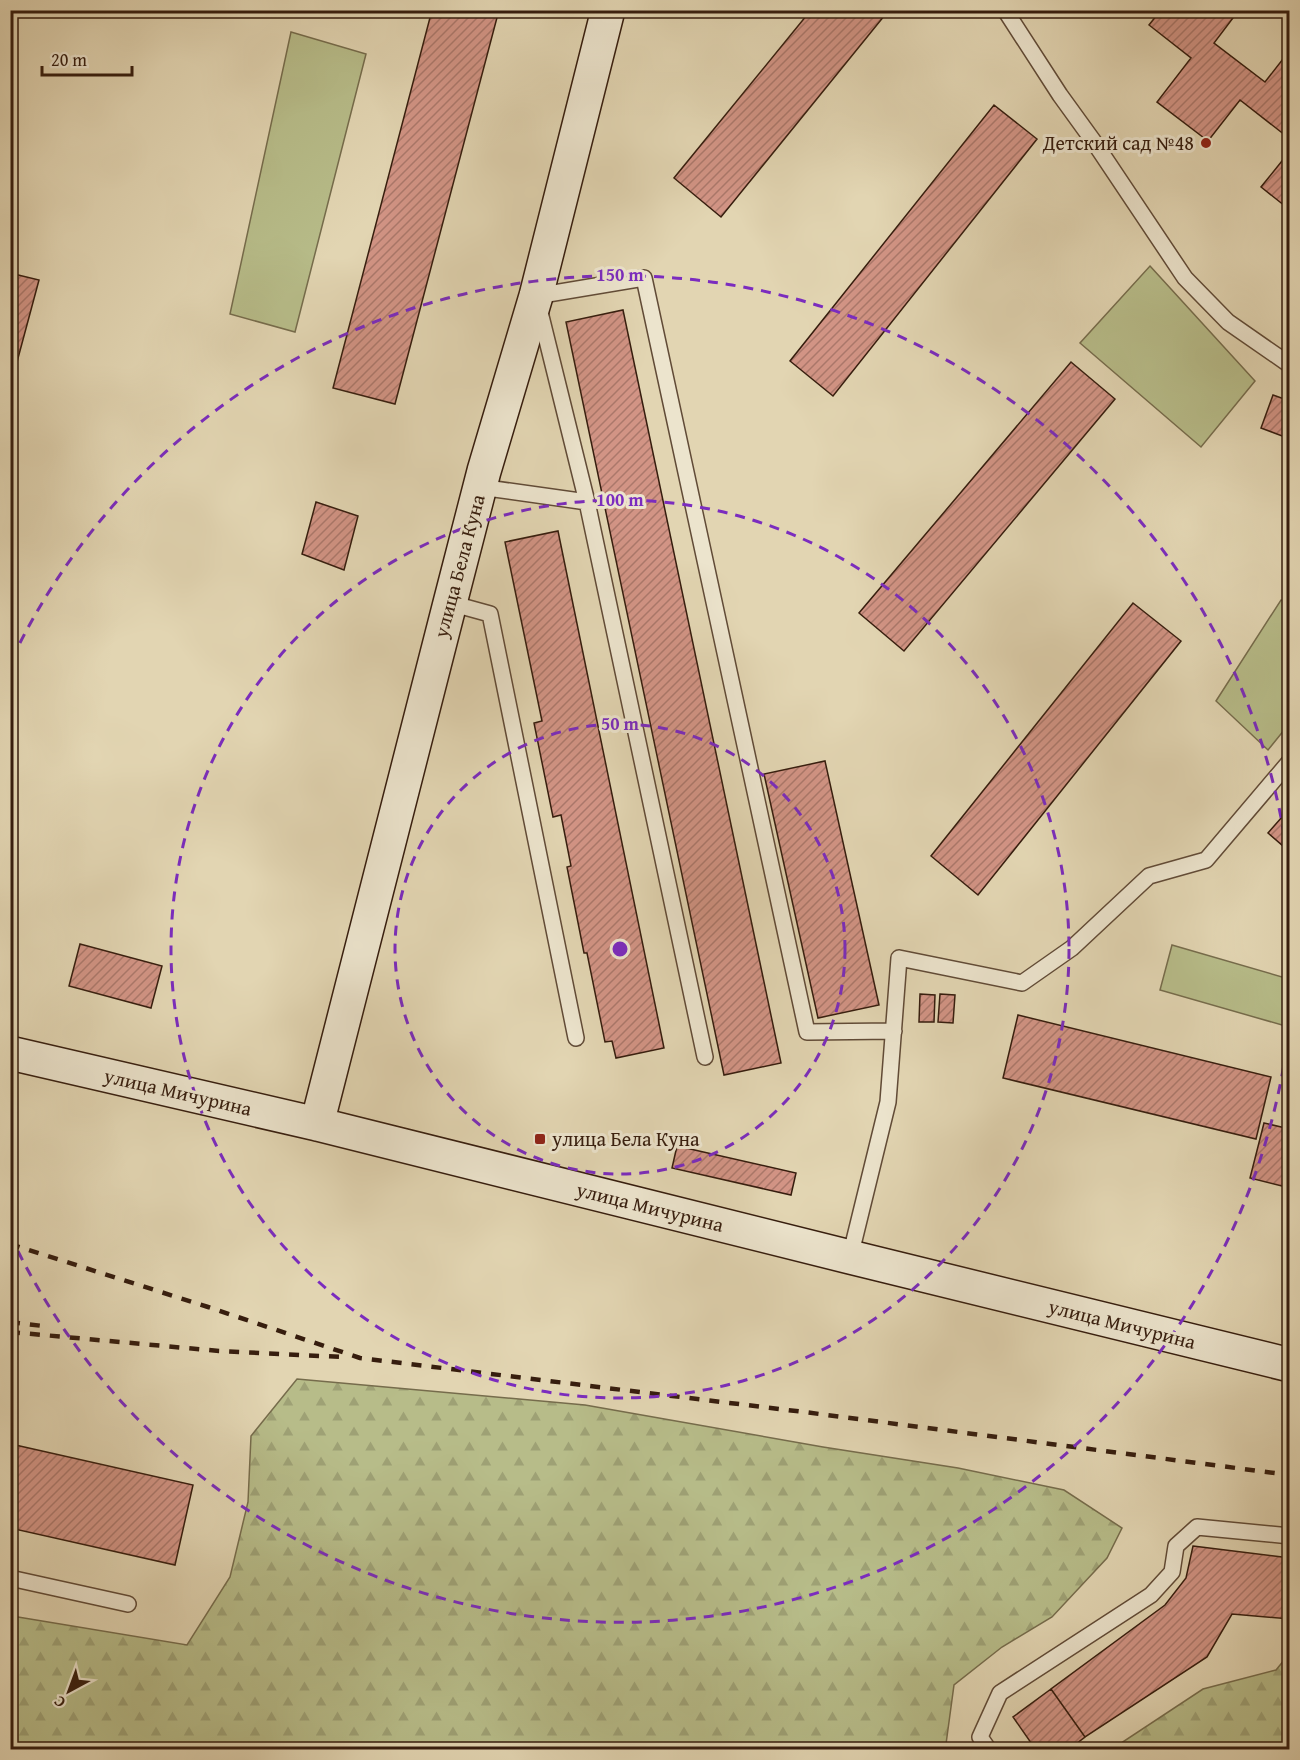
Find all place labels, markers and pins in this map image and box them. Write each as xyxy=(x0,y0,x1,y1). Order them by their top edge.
place label: Детский сад №48 xyxy=(1042,128,1194,157)
marker: Детский сад №48 xyxy=(1199,136,1213,150)
centre of rings xyxy=(610,939,630,959)
place label: улица Бела Куна xyxy=(551,1124,700,1153)
marker: улица Бела Куна xyxy=(533,1132,547,1146)

